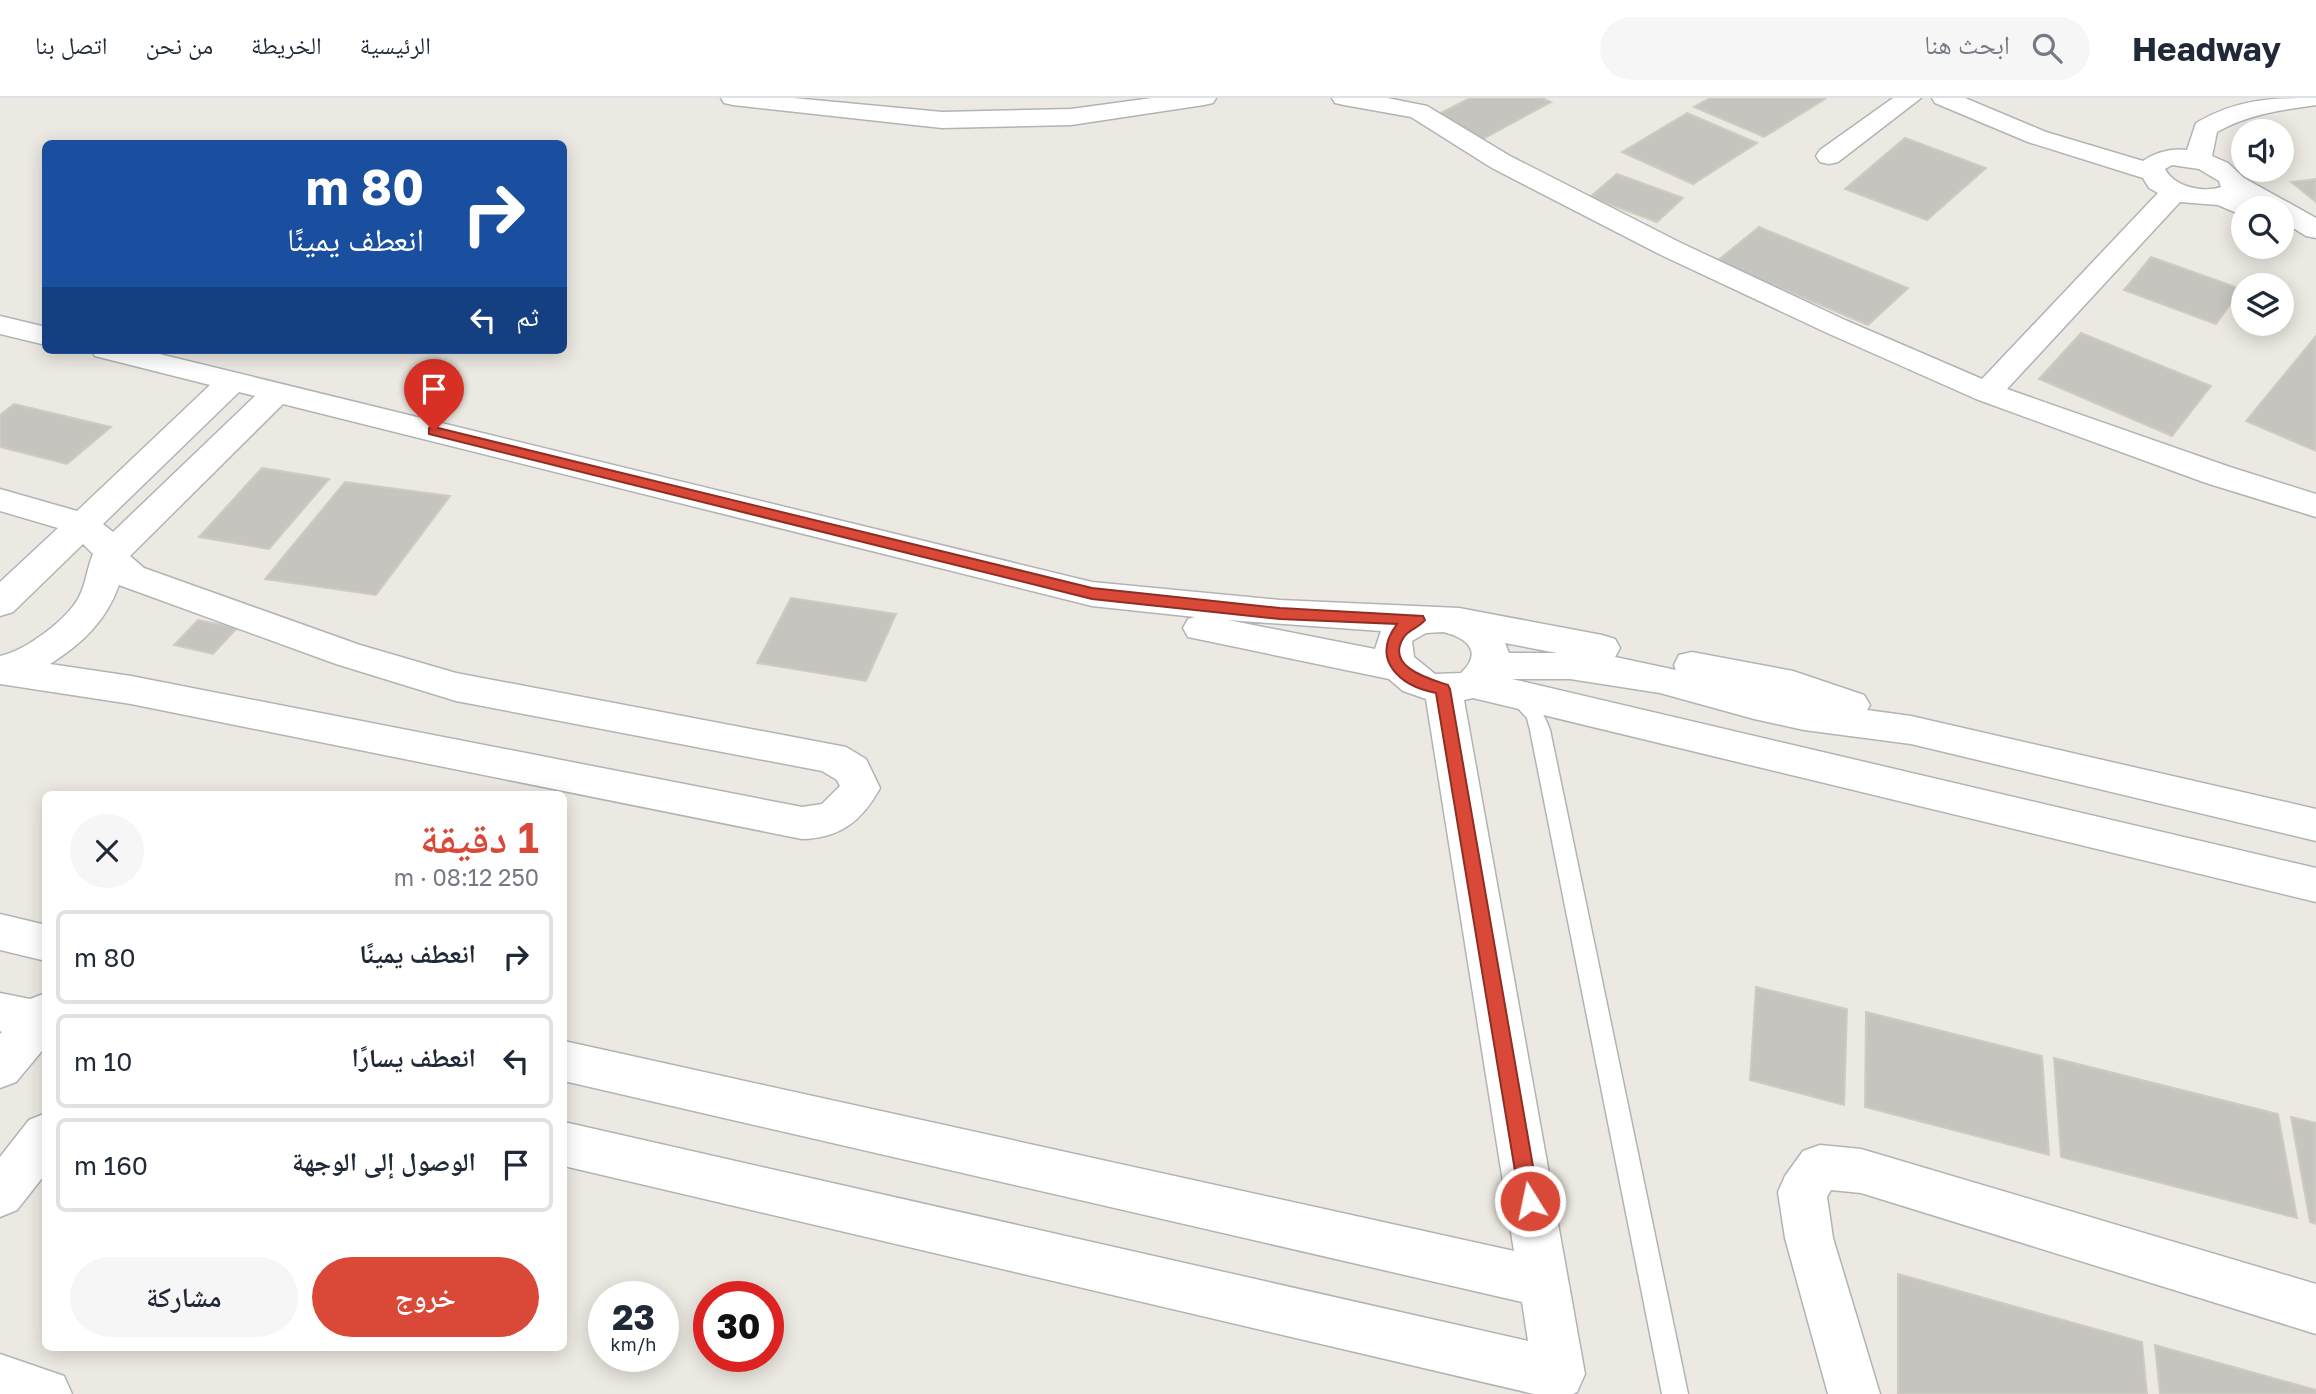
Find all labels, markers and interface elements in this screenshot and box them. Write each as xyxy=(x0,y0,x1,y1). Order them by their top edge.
search box xyxy=(1600,17,2090,80)
text: ابحث هنا xyxy=(1924,29,2010,60)
icon: search xyxy=(2028,29,2066,67)
text: Headway xyxy=(2132,29,2281,68)
text: اتصل بنا xyxy=(35,30,107,59)
text: من نحن xyxy=(145,30,213,59)
text: الخريطة xyxy=(251,30,322,59)
text: الرئيسية xyxy=(360,30,431,59)
map controls xyxy=(2231,119,2294,336)
button: sound xyxy=(2231,119,2294,182)
text: 80 m xyxy=(306,157,424,216)
icon: right xyxy=(448,168,539,259)
button: search xyxy=(2231,196,2294,259)
text: انعطف يمينًا xyxy=(287,220,424,258)
button: layers xyxy=(2231,273,2294,336)
icon: left xyxy=(464,301,502,339)
text: ثم xyxy=(516,301,539,332)
pin xyxy=(404,359,464,431)
icon: arrive xyxy=(415,370,453,408)
text: 1 دقيقة xyxy=(420,812,539,862)
button: close xyxy=(70,814,144,888)
text: 250 m · 08:12 xyxy=(394,863,539,891)
text: انعطف يمينًا xyxy=(359,938,476,969)
icon: right xyxy=(497,938,535,976)
text: 80 m xyxy=(74,942,136,973)
text: انعطف يسارًا xyxy=(352,1042,476,1073)
icon: left xyxy=(497,1042,535,1080)
text: 10 m xyxy=(74,1046,132,1077)
text: الوصول إلى الوجهة xyxy=(292,1146,476,1177)
icon: arrive xyxy=(497,1146,535,1184)
text: 160 m xyxy=(74,1150,148,1181)
position arrow xyxy=(1493,1164,1567,1238)
button: مشاركة xyxy=(70,1257,298,1337)
button: خروج xyxy=(312,1257,539,1337)
speed limit sign: 30 xyxy=(693,1281,784,1372)
text: 23 xyxy=(612,1296,655,1338)
text: km/h xyxy=(611,1333,656,1355)

